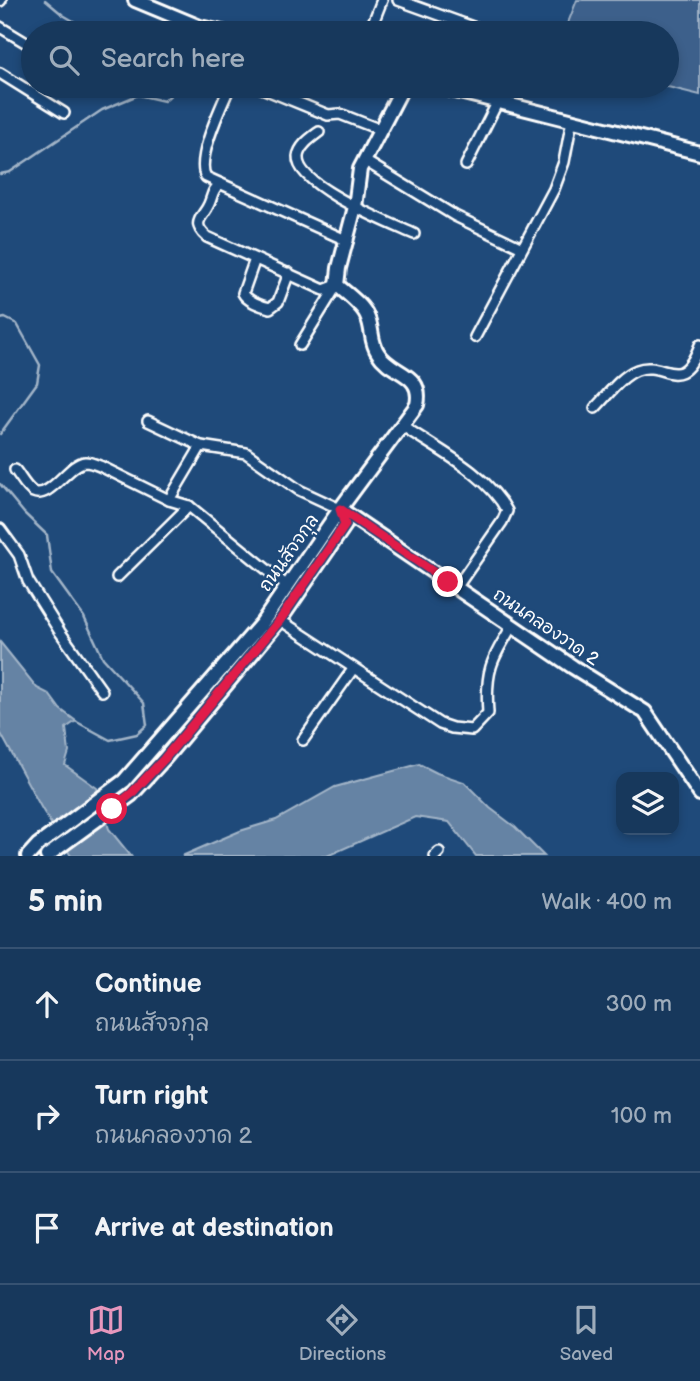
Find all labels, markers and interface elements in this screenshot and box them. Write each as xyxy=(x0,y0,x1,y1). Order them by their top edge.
search box xyxy=(21,21,679,98)
icon: search xyxy=(45,41,83,79)
text: Search here xyxy=(101,44,245,75)
street label: ถนนสัจจกุล xyxy=(254,510,326,597)
route end xyxy=(432,566,463,597)
street label: ถนนคลองวาด 2 xyxy=(489,584,603,670)
map controls xyxy=(616,772,679,835)
button: layers xyxy=(616,772,679,835)
route start xyxy=(96,793,127,824)
text: 5 min xyxy=(28,884,103,920)
text: Walk · 400 m xyxy=(542,888,672,916)
text: Continue xyxy=(95,969,202,1000)
icon: ahead xyxy=(28,985,66,1023)
text: 300 m xyxy=(606,990,672,1018)
text: ถนนสัจจกุล xyxy=(95,1010,209,1038)
text: Turn right xyxy=(95,1081,208,1112)
icon: right xyxy=(28,1097,66,1135)
text: 100 m xyxy=(611,1102,672,1130)
text: ถนนคลองวาด 2 xyxy=(95,1122,252,1150)
icon: arrive xyxy=(28,1209,66,1247)
text: Arrive at destination xyxy=(95,1213,334,1244)
tab: Map xyxy=(87,1301,125,1366)
tab: Directions xyxy=(299,1301,386,1366)
tab: Saved xyxy=(560,1301,613,1366)

